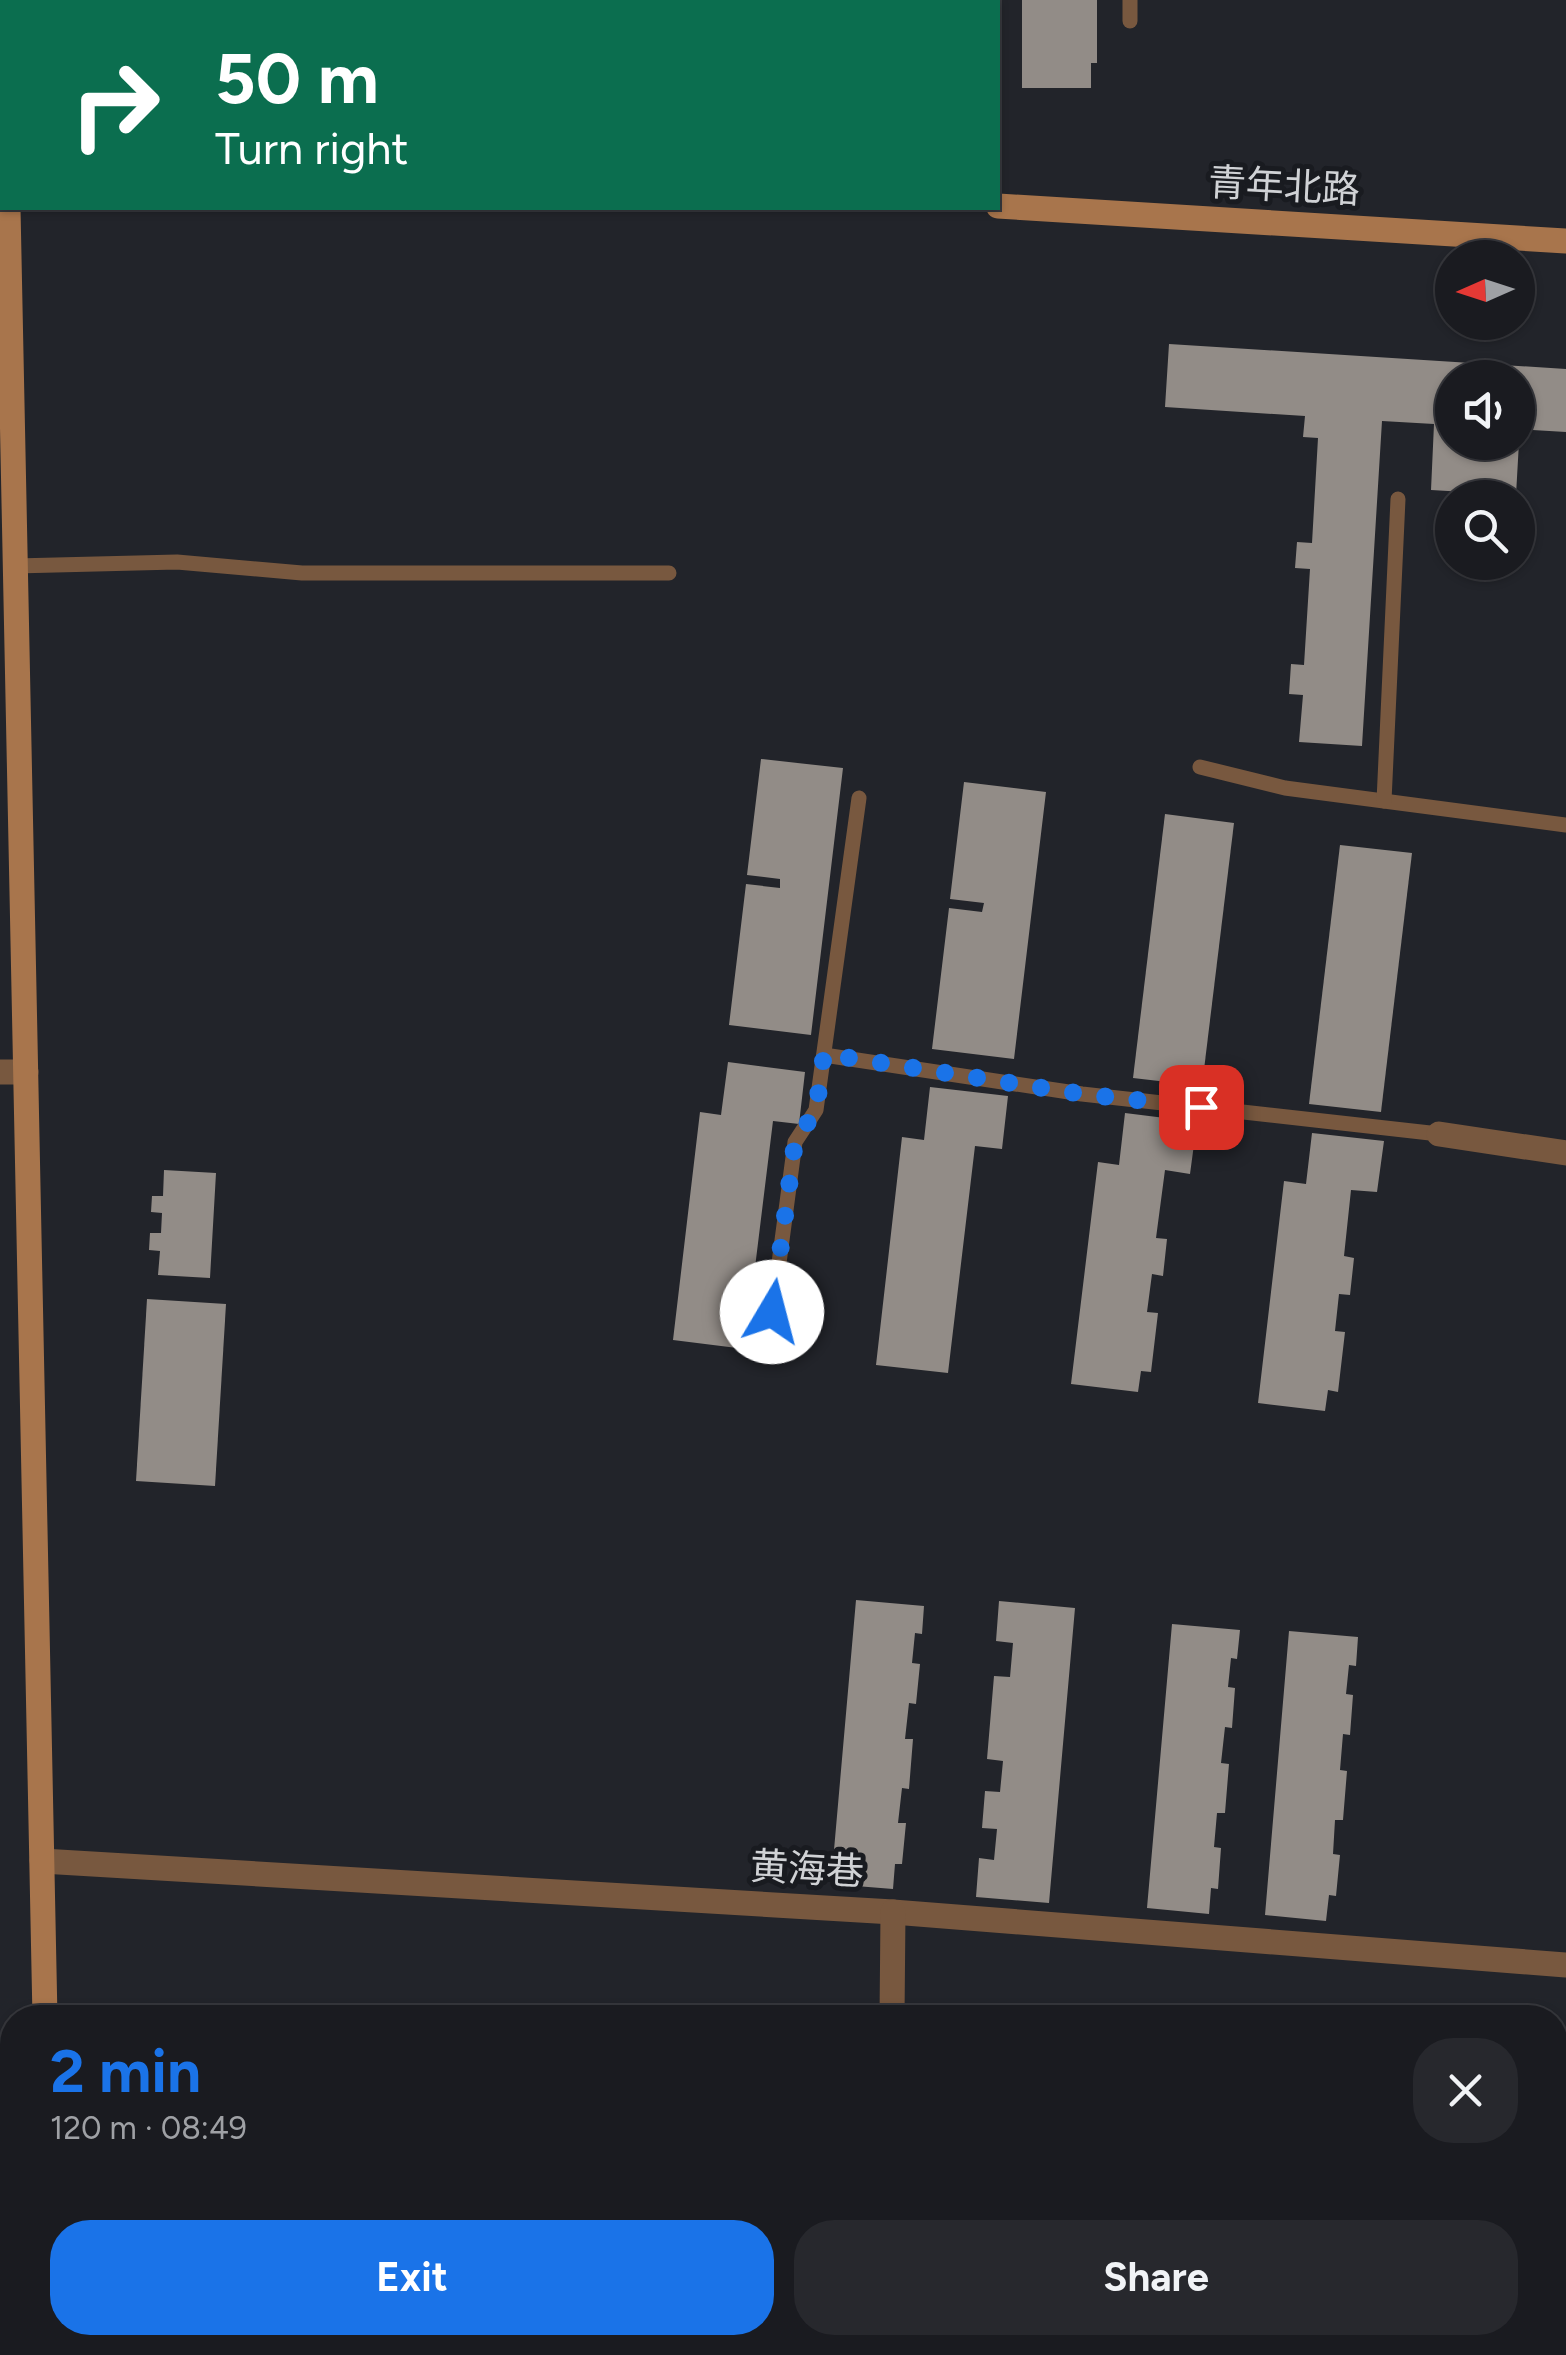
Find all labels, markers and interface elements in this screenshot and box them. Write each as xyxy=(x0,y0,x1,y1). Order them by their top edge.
text: 50 m xyxy=(215,36,379,121)
icon: right xyxy=(50,40,180,170)
text: Turn right xyxy=(215,121,408,175)
street label: 青年北路 xyxy=(1207,159,1361,213)
north arrow xyxy=(1435,240,1535,340)
map controls xyxy=(1435,240,1535,580)
button: sound xyxy=(1435,360,1535,460)
button: search xyxy=(1435,480,1535,580)
pin xyxy=(1159,1065,1244,1150)
icon: arrive xyxy=(1174,1080,1229,1135)
position arrow xyxy=(720,1260,824,1364)
street label: 黄海巷 xyxy=(749,1843,865,1895)
text: 2 min xyxy=(50,2035,201,2107)
button: close xyxy=(1413,2038,1518,2143)
text: 120 m · 08:49 xyxy=(50,2109,247,2147)
button: Exit xyxy=(50,2220,774,2335)
button: Share xyxy=(794,2220,1518,2335)

